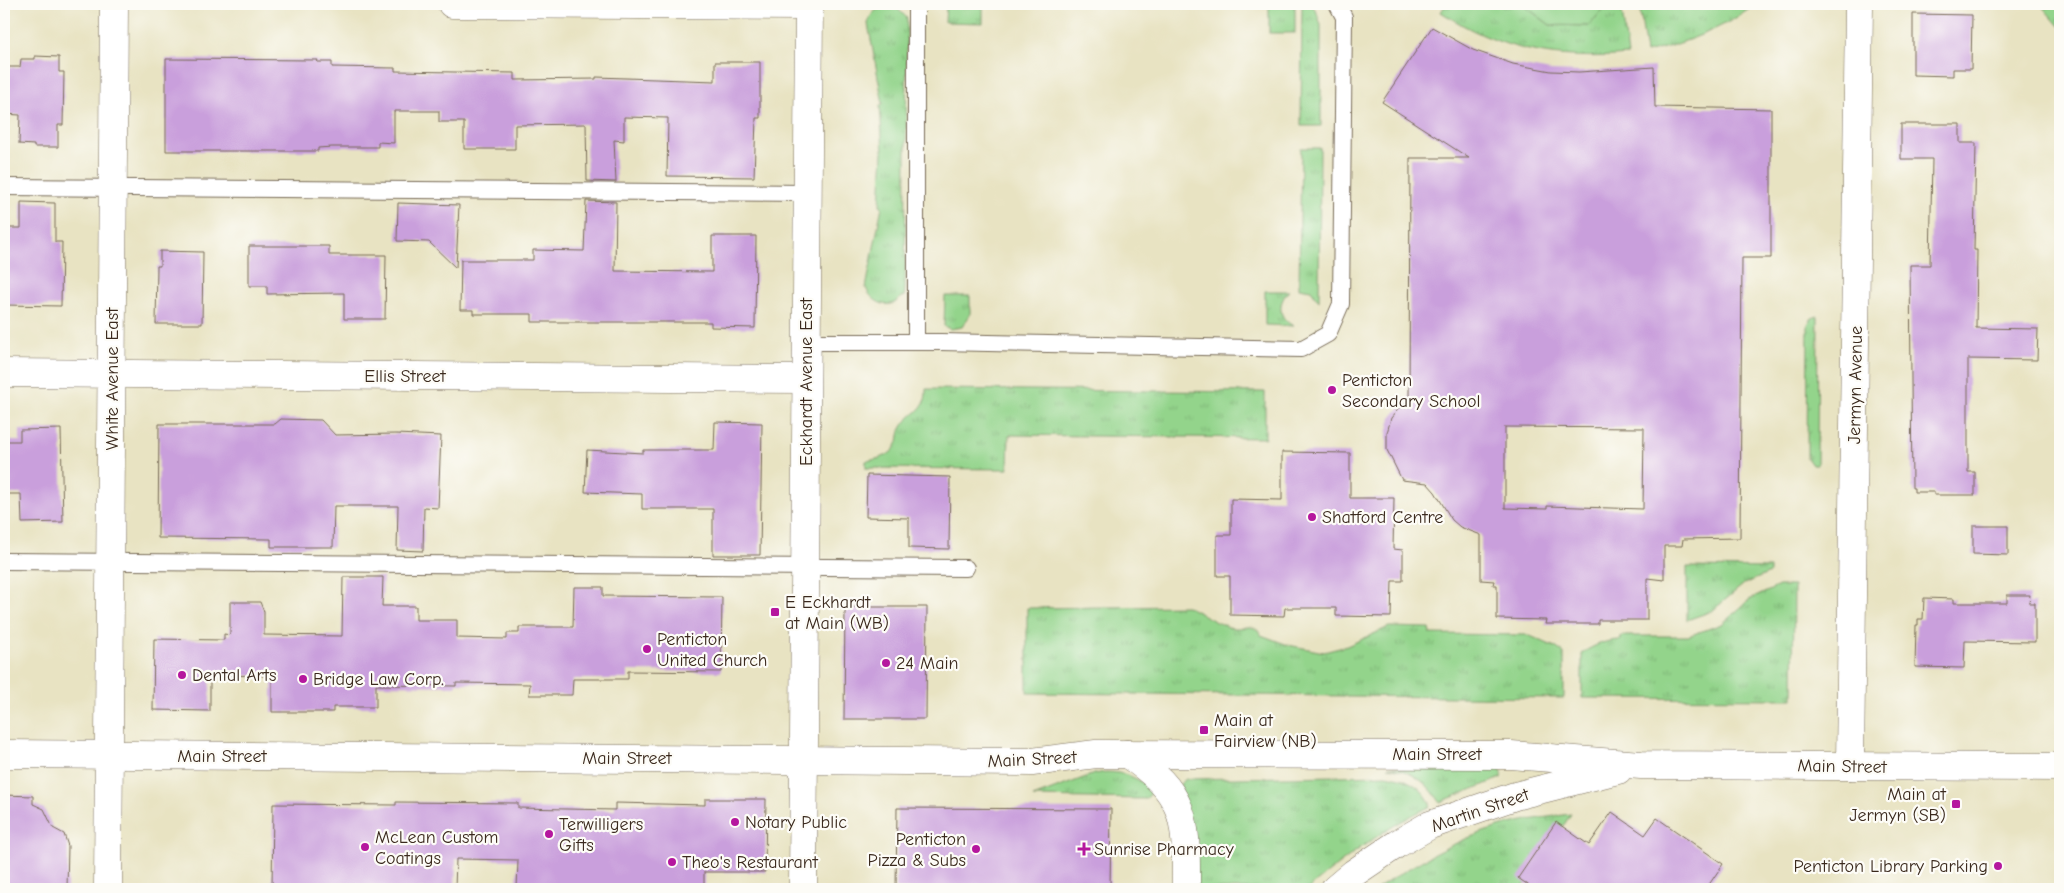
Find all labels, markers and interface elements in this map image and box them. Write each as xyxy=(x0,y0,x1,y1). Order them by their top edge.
street label: Eckhardt Avenue East xyxy=(796,297,817,466)
street label: White Avenue East xyxy=(102,307,123,450)
street label: Jermyn Avenue xyxy=(1844,326,1867,444)
street label: Ellis Street xyxy=(364,366,447,387)
place label: Penticton Secondary School xyxy=(1342,370,1480,412)
marker: Penticton Secondary School xyxy=(1326,384,1338,396)
place label: Shatford Centre xyxy=(1322,507,1443,528)
marker: Shatford Centre xyxy=(1306,511,1318,523)
place label: E Eckhardt at Main (WB) xyxy=(785,592,889,634)
marker: E Eckhardt at Main (WB) xyxy=(769,606,781,618)
place label: Penticton United Church xyxy=(657,629,768,671)
marker: Penticton United Church xyxy=(641,643,653,655)
place label: 24 Main xyxy=(896,653,958,674)
marker: 24 Main xyxy=(880,657,892,669)
place label: Dental Arts xyxy=(192,665,276,686)
marker: Dental Arts xyxy=(176,669,188,681)
place label: Bridge Law Corp. xyxy=(313,669,444,690)
marker: Bridge Law Corp. xyxy=(297,673,309,685)
place label: Main at Fairview (NB) xyxy=(1214,710,1317,752)
marker: Main at Fairview (NB) xyxy=(1198,724,1210,736)
street label: Main Street xyxy=(1392,744,1483,765)
street label: Main Street xyxy=(177,746,268,767)
street label: Main Street xyxy=(987,747,1078,772)
street label: Main Street xyxy=(582,748,673,769)
street label: Main Street xyxy=(1797,755,1888,778)
street label: Martin Street xyxy=(1429,784,1533,837)
place label: Main at Jermyn (SB) xyxy=(1849,784,1947,826)
marker: Main at Jermyn (SB) xyxy=(1950,798,1962,810)
place label: Notary Public xyxy=(745,812,847,833)
place label: Terwilligers Gifts xyxy=(559,814,643,856)
marker: Notary Public xyxy=(729,816,741,828)
place label: McLean Custom Coatings xyxy=(375,827,499,869)
marker: Terwilligers Gifts xyxy=(543,828,555,840)
place label: Penticton Pizza & Subs xyxy=(868,829,966,871)
place label: Sunrise Pharmacy xyxy=(1094,839,1235,860)
marker: McLean Custom Coatings xyxy=(359,841,371,853)
marker: Penticton Pizza & Subs xyxy=(970,843,982,855)
marker: Sunrise Pharmacy xyxy=(1078,843,1090,855)
place label: Theo's Restaurant xyxy=(682,852,819,873)
marker: Theo's Restaurant xyxy=(666,856,678,868)
place label: Penticton Library Parking xyxy=(1794,856,1988,877)
marker: Penticton Library Parking xyxy=(1992,860,2004,872)

